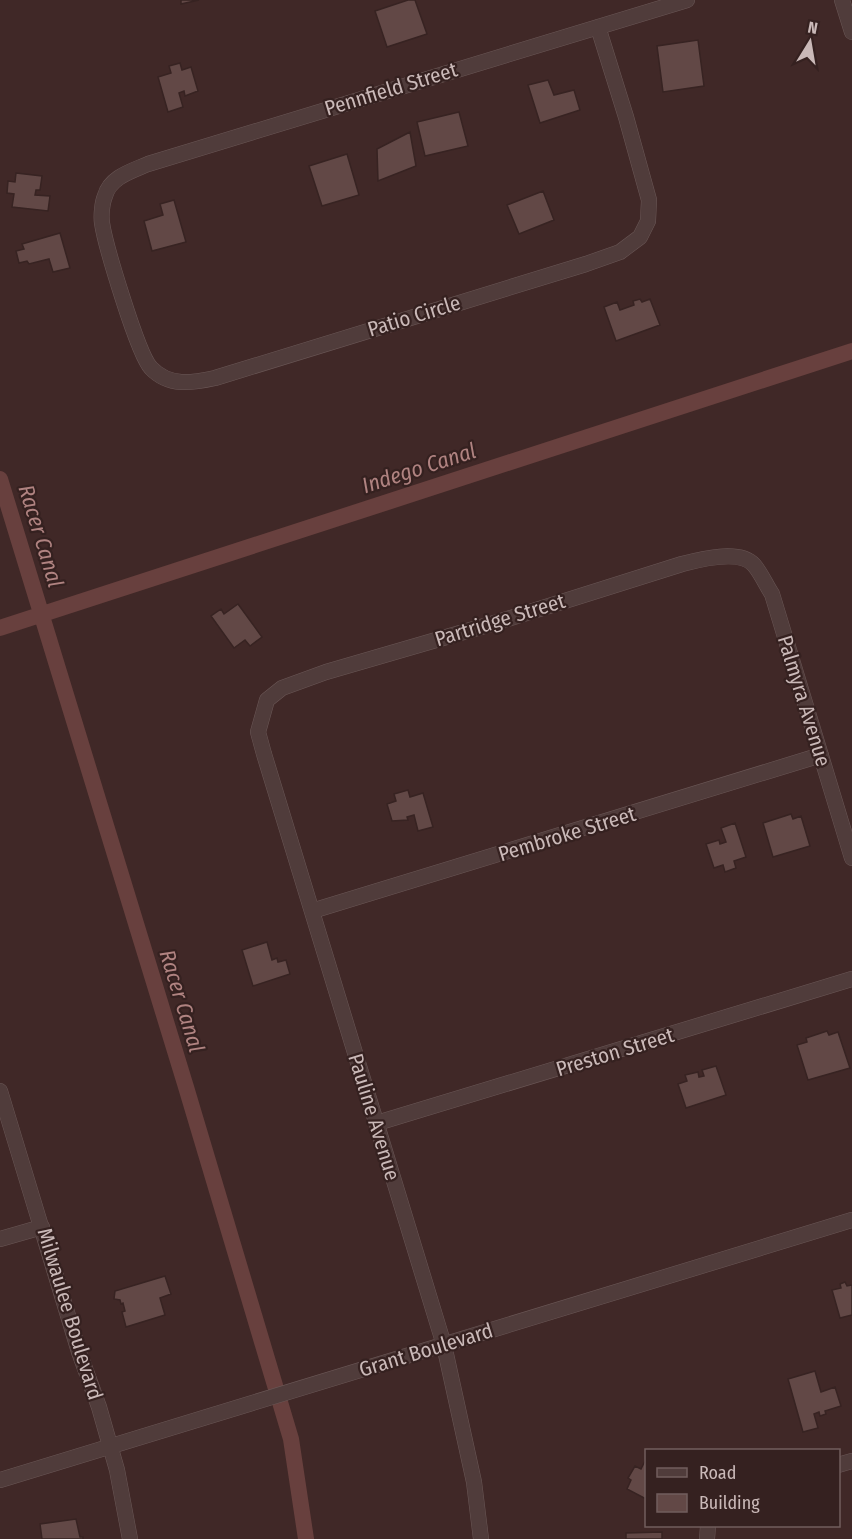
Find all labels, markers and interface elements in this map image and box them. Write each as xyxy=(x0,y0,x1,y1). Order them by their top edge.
north arrow xyxy=(780,12,840,72)
text: N xyxy=(806,18,819,38)
street label: Pennfield Street xyxy=(321,56,461,122)
street label: Patio Circle xyxy=(364,290,464,342)
water label: Indego Canal xyxy=(359,437,480,499)
water label: Racer Canal xyxy=(13,481,69,591)
street label: Partridge Street xyxy=(432,588,568,652)
street label: Palmyra Avenue xyxy=(772,632,836,770)
street label: Pembroke Street xyxy=(495,801,639,867)
water label: Racer Canal xyxy=(154,946,210,1056)
street label: Preston Street xyxy=(553,1022,677,1082)
street label: Pauline Avenue xyxy=(342,1050,406,1184)
street label: Milwaulee Boulevard xyxy=(32,1225,108,1403)
street label: Grant Boulevard xyxy=(356,1317,496,1383)
legend xyxy=(645,1449,840,1527)
text: Road xyxy=(699,1462,736,1484)
text: Building xyxy=(699,1492,760,1514)

